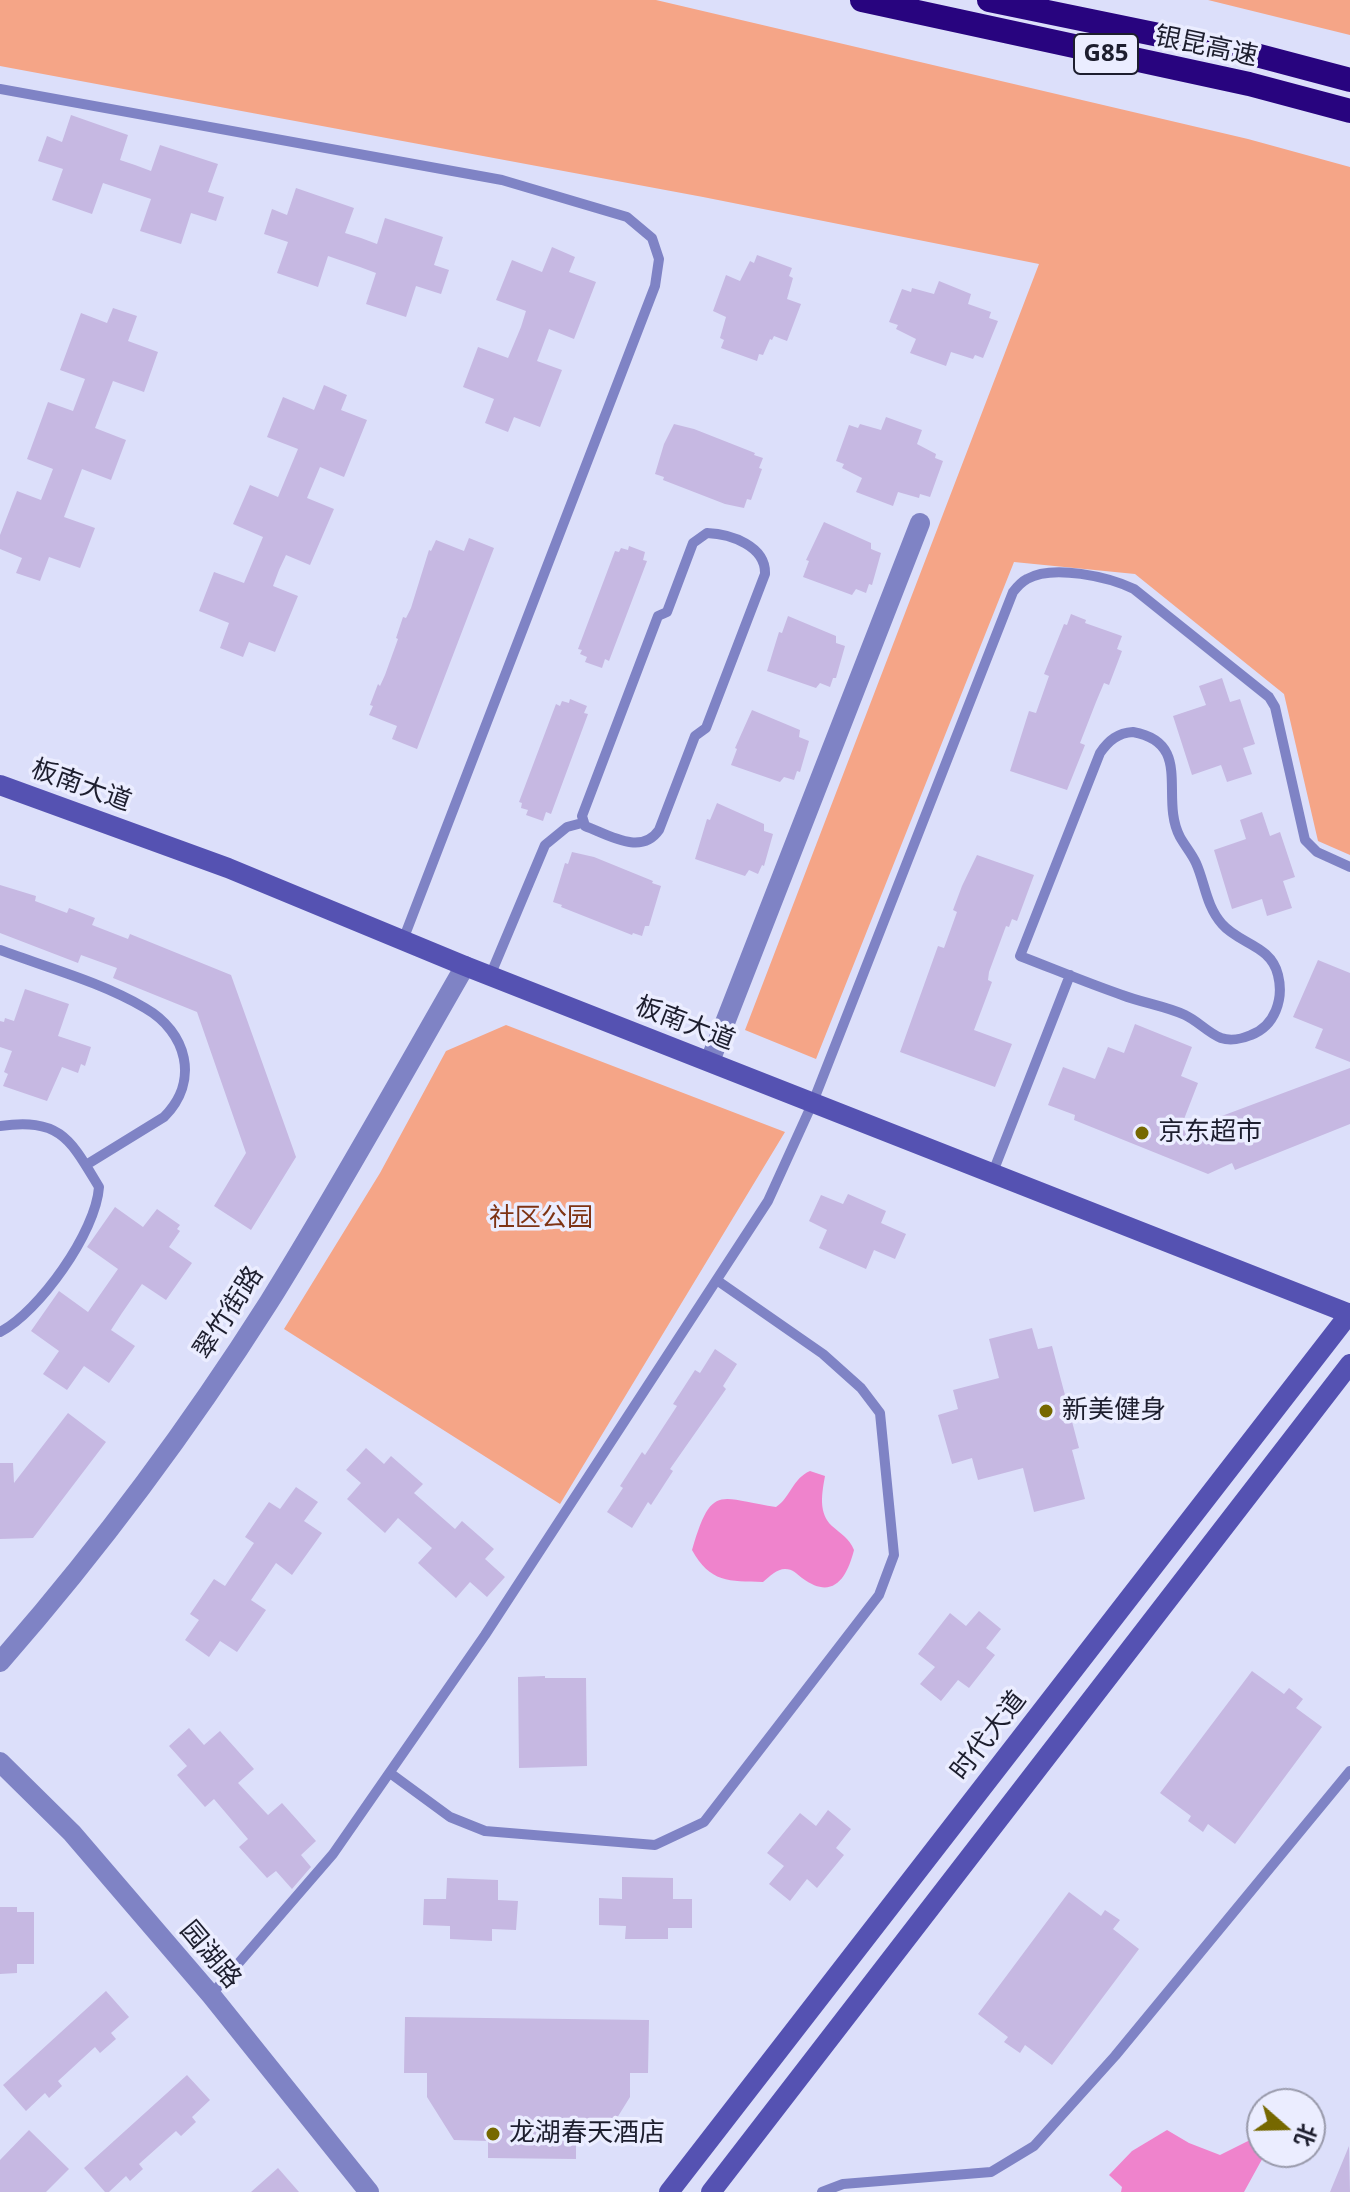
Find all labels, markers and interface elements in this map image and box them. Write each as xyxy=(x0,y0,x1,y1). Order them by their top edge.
street label: 银昆高速 xyxy=(1152,21,1260,73)
road number: G85 xyxy=(1074,34,1138,74)
street label: 板南大道 xyxy=(27,754,135,818)
street label: 板南大道 xyxy=(631,991,739,1057)
place label: 京东超市 xyxy=(1158,1117,1262,1149)
marker: 京东超市 xyxy=(1133,1124,1151,1142)
park label: 社区公园 xyxy=(489,1203,593,1235)
street label: 翠竹街路 xyxy=(188,1261,270,1365)
place label: 新美健身 xyxy=(1062,1395,1166,1427)
marker: 新美健身 xyxy=(1037,1402,1055,1420)
street label: 时代大道 xyxy=(945,1685,1033,1787)
street label: 园湖路 xyxy=(173,1915,247,1995)
north arrow xyxy=(1246,2088,1326,2168)
place label: 龙湖春天酒店 xyxy=(509,2118,665,2150)
text: 北 xyxy=(1289,2120,1325,2151)
marker: 龙湖春天酒店 xyxy=(484,2125,502,2143)

